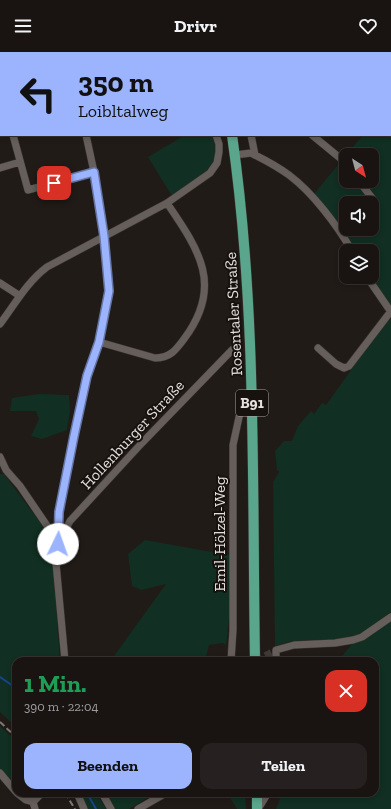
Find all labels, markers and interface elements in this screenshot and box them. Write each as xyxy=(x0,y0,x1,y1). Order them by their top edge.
icon: menu xyxy=(12,15,34,37)
text: Drivr xyxy=(174,15,217,37)
icon: heart xyxy=(357,15,379,37)
text: 350 m xyxy=(78,66,153,99)
icon: left xyxy=(12,68,64,120)
text: Loibltalweg xyxy=(78,100,168,122)
north arrow xyxy=(339,148,379,188)
map controls xyxy=(339,148,379,284)
pin xyxy=(37,166,71,200)
icon: arrive xyxy=(43,172,65,194)
button: sound xyxy=(339,196,379,236)
button: layers xyxy=(339,244,379,284)
street label: Rosentaler Straße xyxy=(221,252,246,376)
street label: Hollenburger Straße xyxy=(77,376,188,493)
road number: B91 xyxy=(236,390,268,416)
street label: Emil-Hölzel-Weg xyxy=(210,476,229,592)
position arrow xyxy=(37,523,79,565)
text: 1 Min. xyxy=(24,669,87,698)
button: close xyxy=(325,670,367,712)
text: 390 m · 22:04 xyxy=(24,699,98,714)
button: Beenden xyxy=(24,743,192,789)
button: Teilen xyxy=(200,743,367,789)

